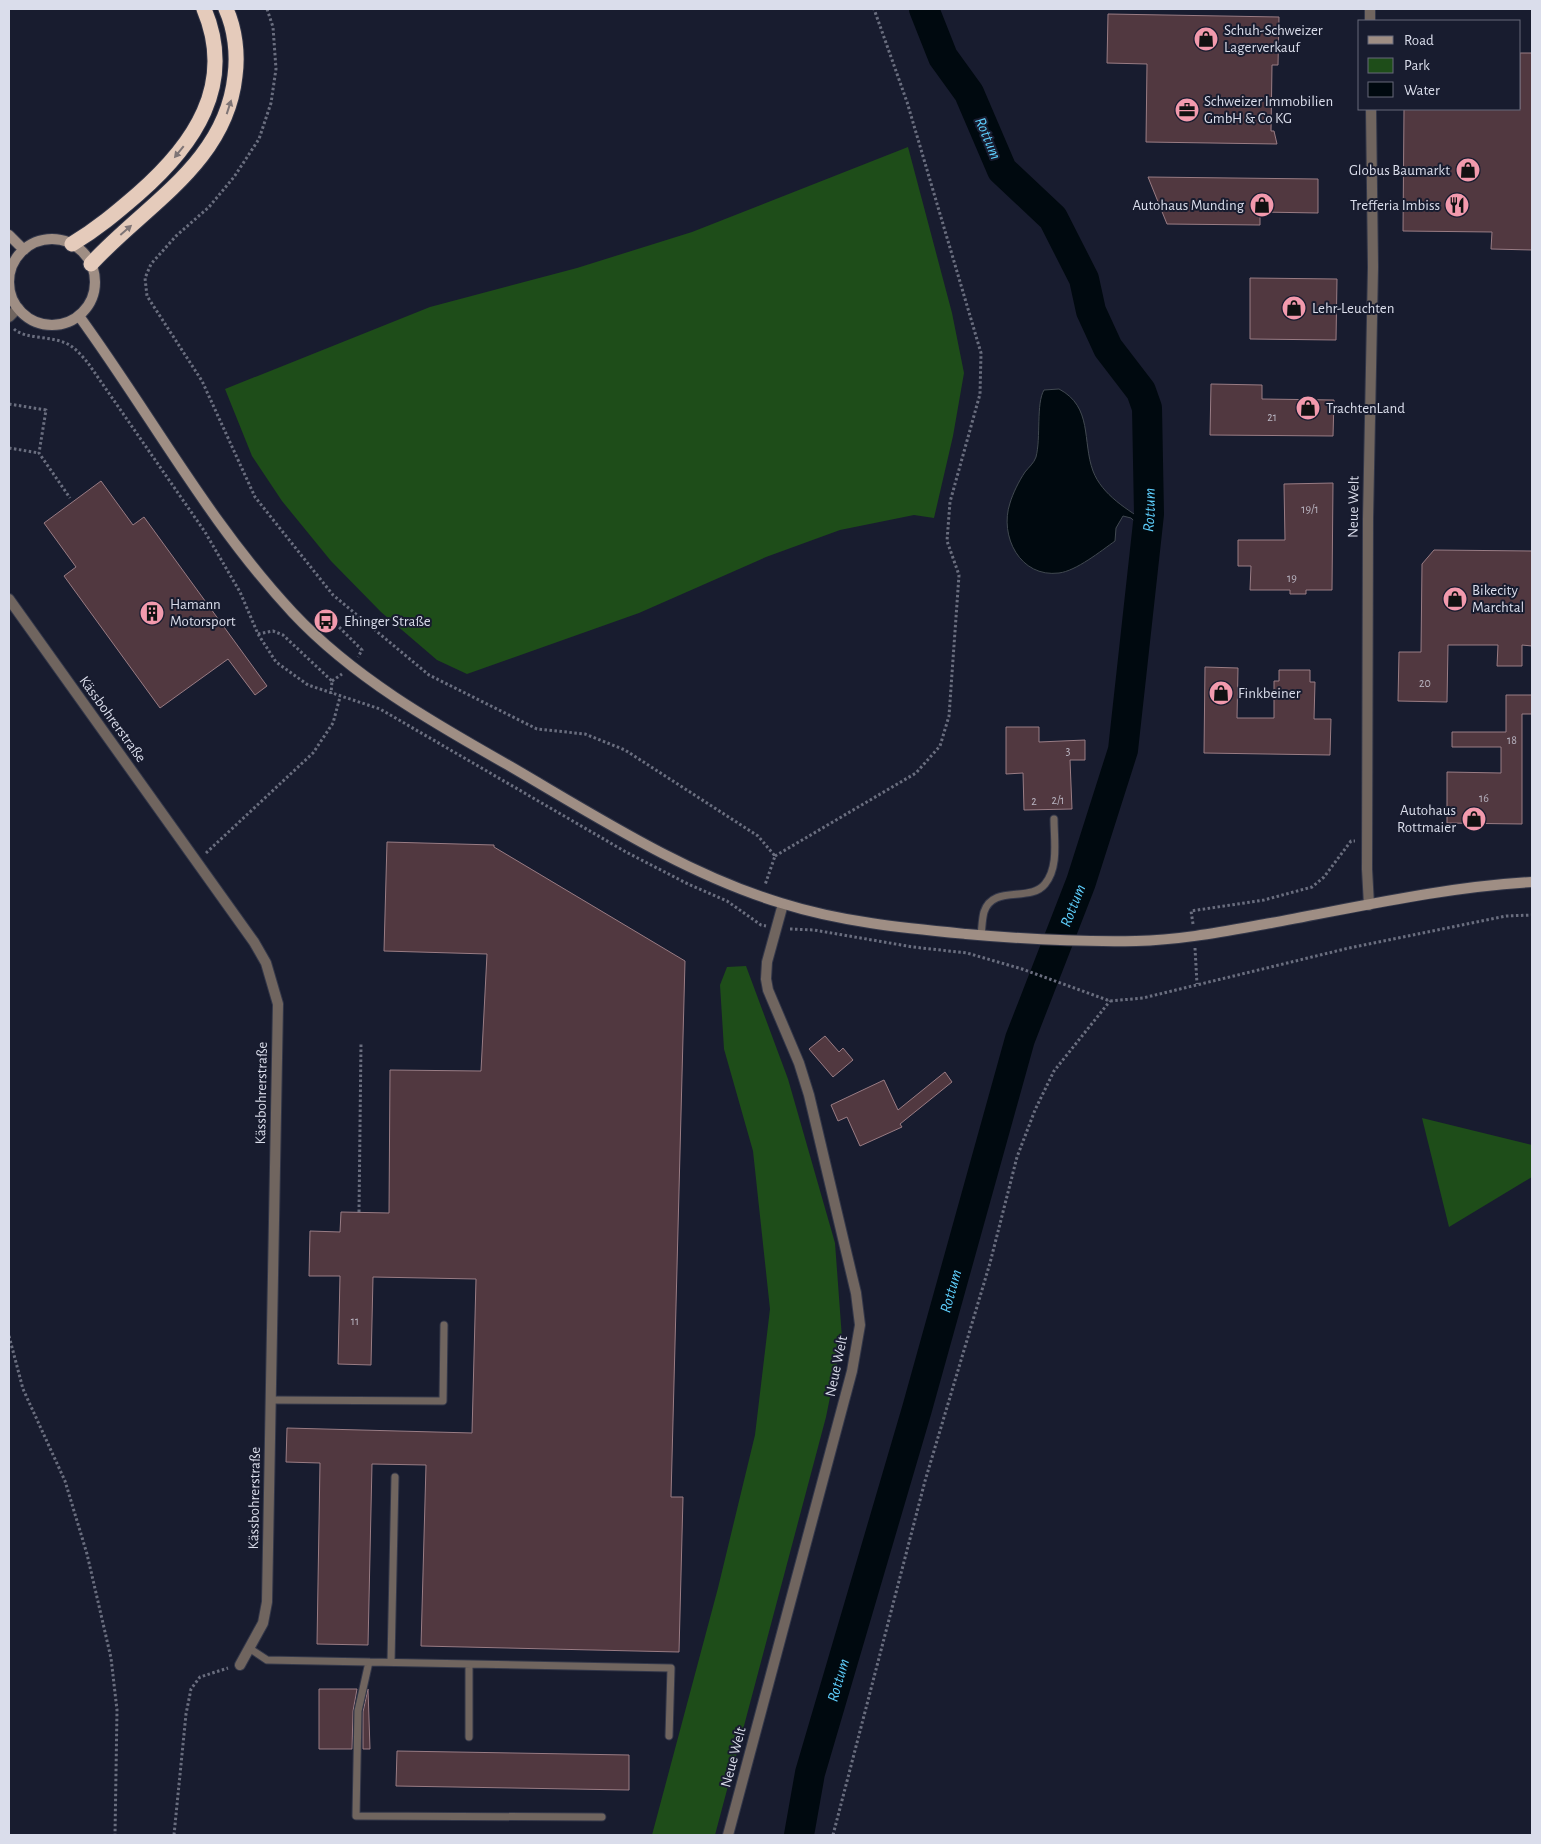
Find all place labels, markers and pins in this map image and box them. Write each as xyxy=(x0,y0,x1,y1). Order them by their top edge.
place label: Schuh-Schweizer Lagerverkauf xyxy=(1224,23,1323,55)
shop icon: Schuh-Schweizer Lagerverkauf xyxy=(1193,26,1219,52)
place label: Schweizer Immobilien GmbH & Co KG xyxy=(1204,94,1333,126)
office icon: Schweizer Immobilien GmbH & Co KG xyxy=(1174,97,1200,123)
shop icon: Globus Baumarkt xyxy=(1455,157,1481,183)
place label: Globus Baumarkt xyxy=(1349,163,1450,178)
shop icon: Autohaus Munding xyxy=(1249,192,1275,218)
restaurant icon: Trefferia Imbiss xyxy=(1444,192,1470,218)
place label: Autohaus Munding xyxy=(1132,198,1245,213)
place label: Trefferia Imbiss xyxy=(1350,198,1440,213)
shop icon: Lehr-Leuchten xyxy=(1281,295,1307,321)
place label: Lehr-Leuchten xyxy=(1312,301,1394,316)
shop icon: TrachtenLand xyxy=(1295,395,1321,421)
place label: TrachtenLand xyxy=(1326,401,1405,416)
place label: Bikecity Marchtal xyxy=(1472,583,1524,615)
shop icon: Bikecity Marchtal xyxy=(1442,586,1468,612)
place label: Hamann Motorsport xyxy=(170,597,236,629)
building icon: Hamann Motorsport xyxy=(139,600,165,626)
bus stop icon: Ehinger Straße xyxy=(313,608,339,634)
place label: Ehinger Straße xyxy=(344,614,431,629)
shop icon: Finkbeiner xyxy=(1208,680,1234,706)
place label: Finkbeiner xyxy=(1238,686,1301,701)
place label: Autohaus Rottmaier xyxy=(1397,803,1456,835)
shop icon: Autohaus Rottmaier xyxy=(1461,806,1487,832)

